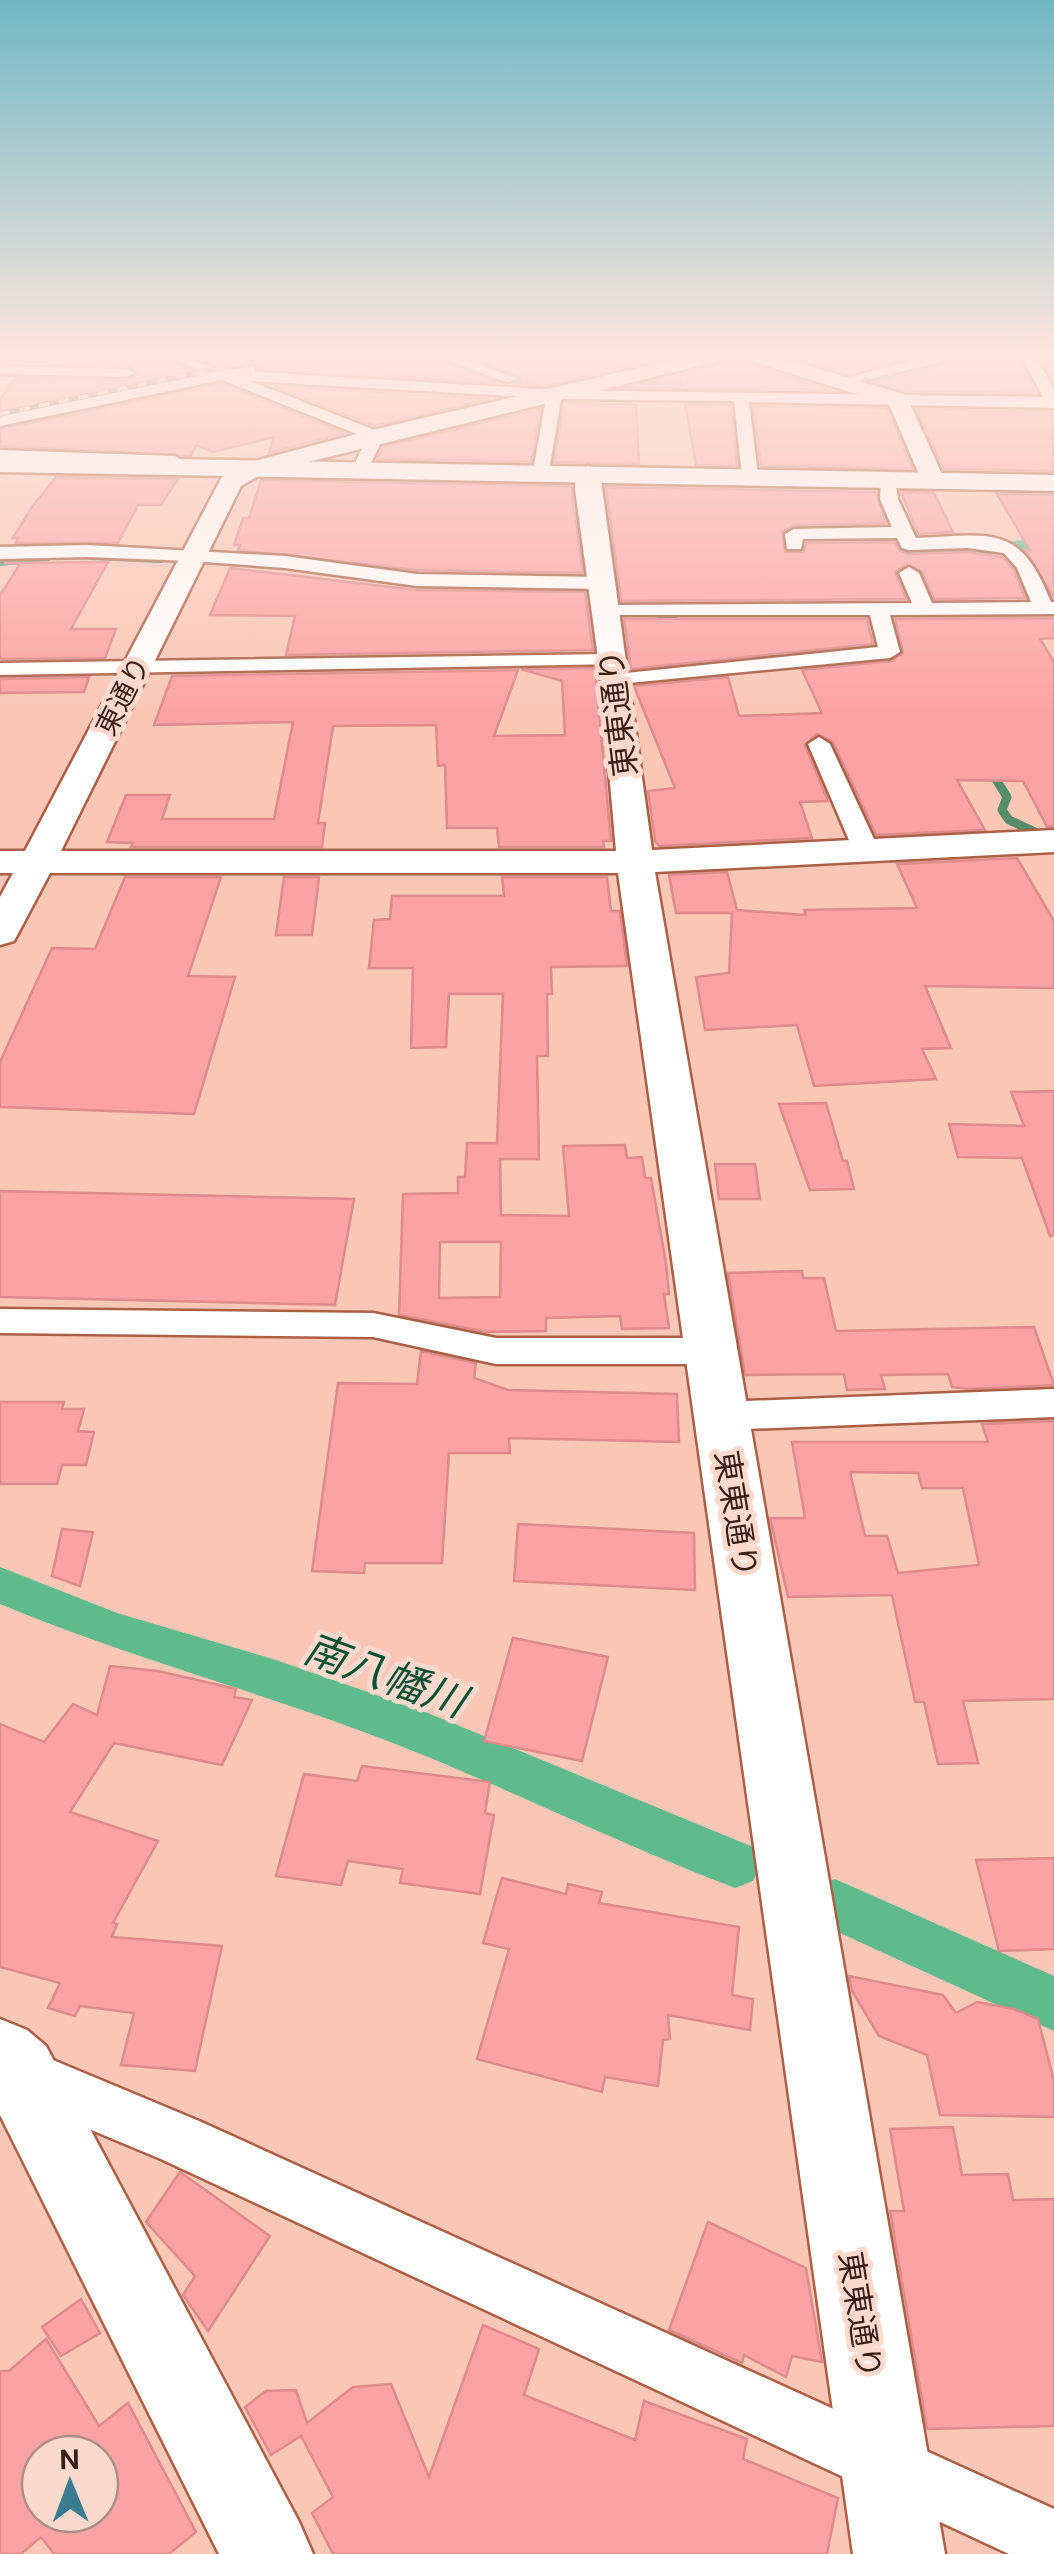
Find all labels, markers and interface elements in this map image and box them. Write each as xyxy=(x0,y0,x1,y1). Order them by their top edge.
street label: 東東通り xyxy=(589,647,647,779)
street label: 東通り xyxy=(87,650,159,742)
street label: 東東通り xyxy=(705,1447,767,1581)
water label: 南八幡川 xyxy=(297,1620,477,1731)
street label: 東東通り xyxy=(829,2248,891,2382)
north arrow xyxy=(20,2434,120,2534)
text: N xyxy=(59,2441,80,2478)

